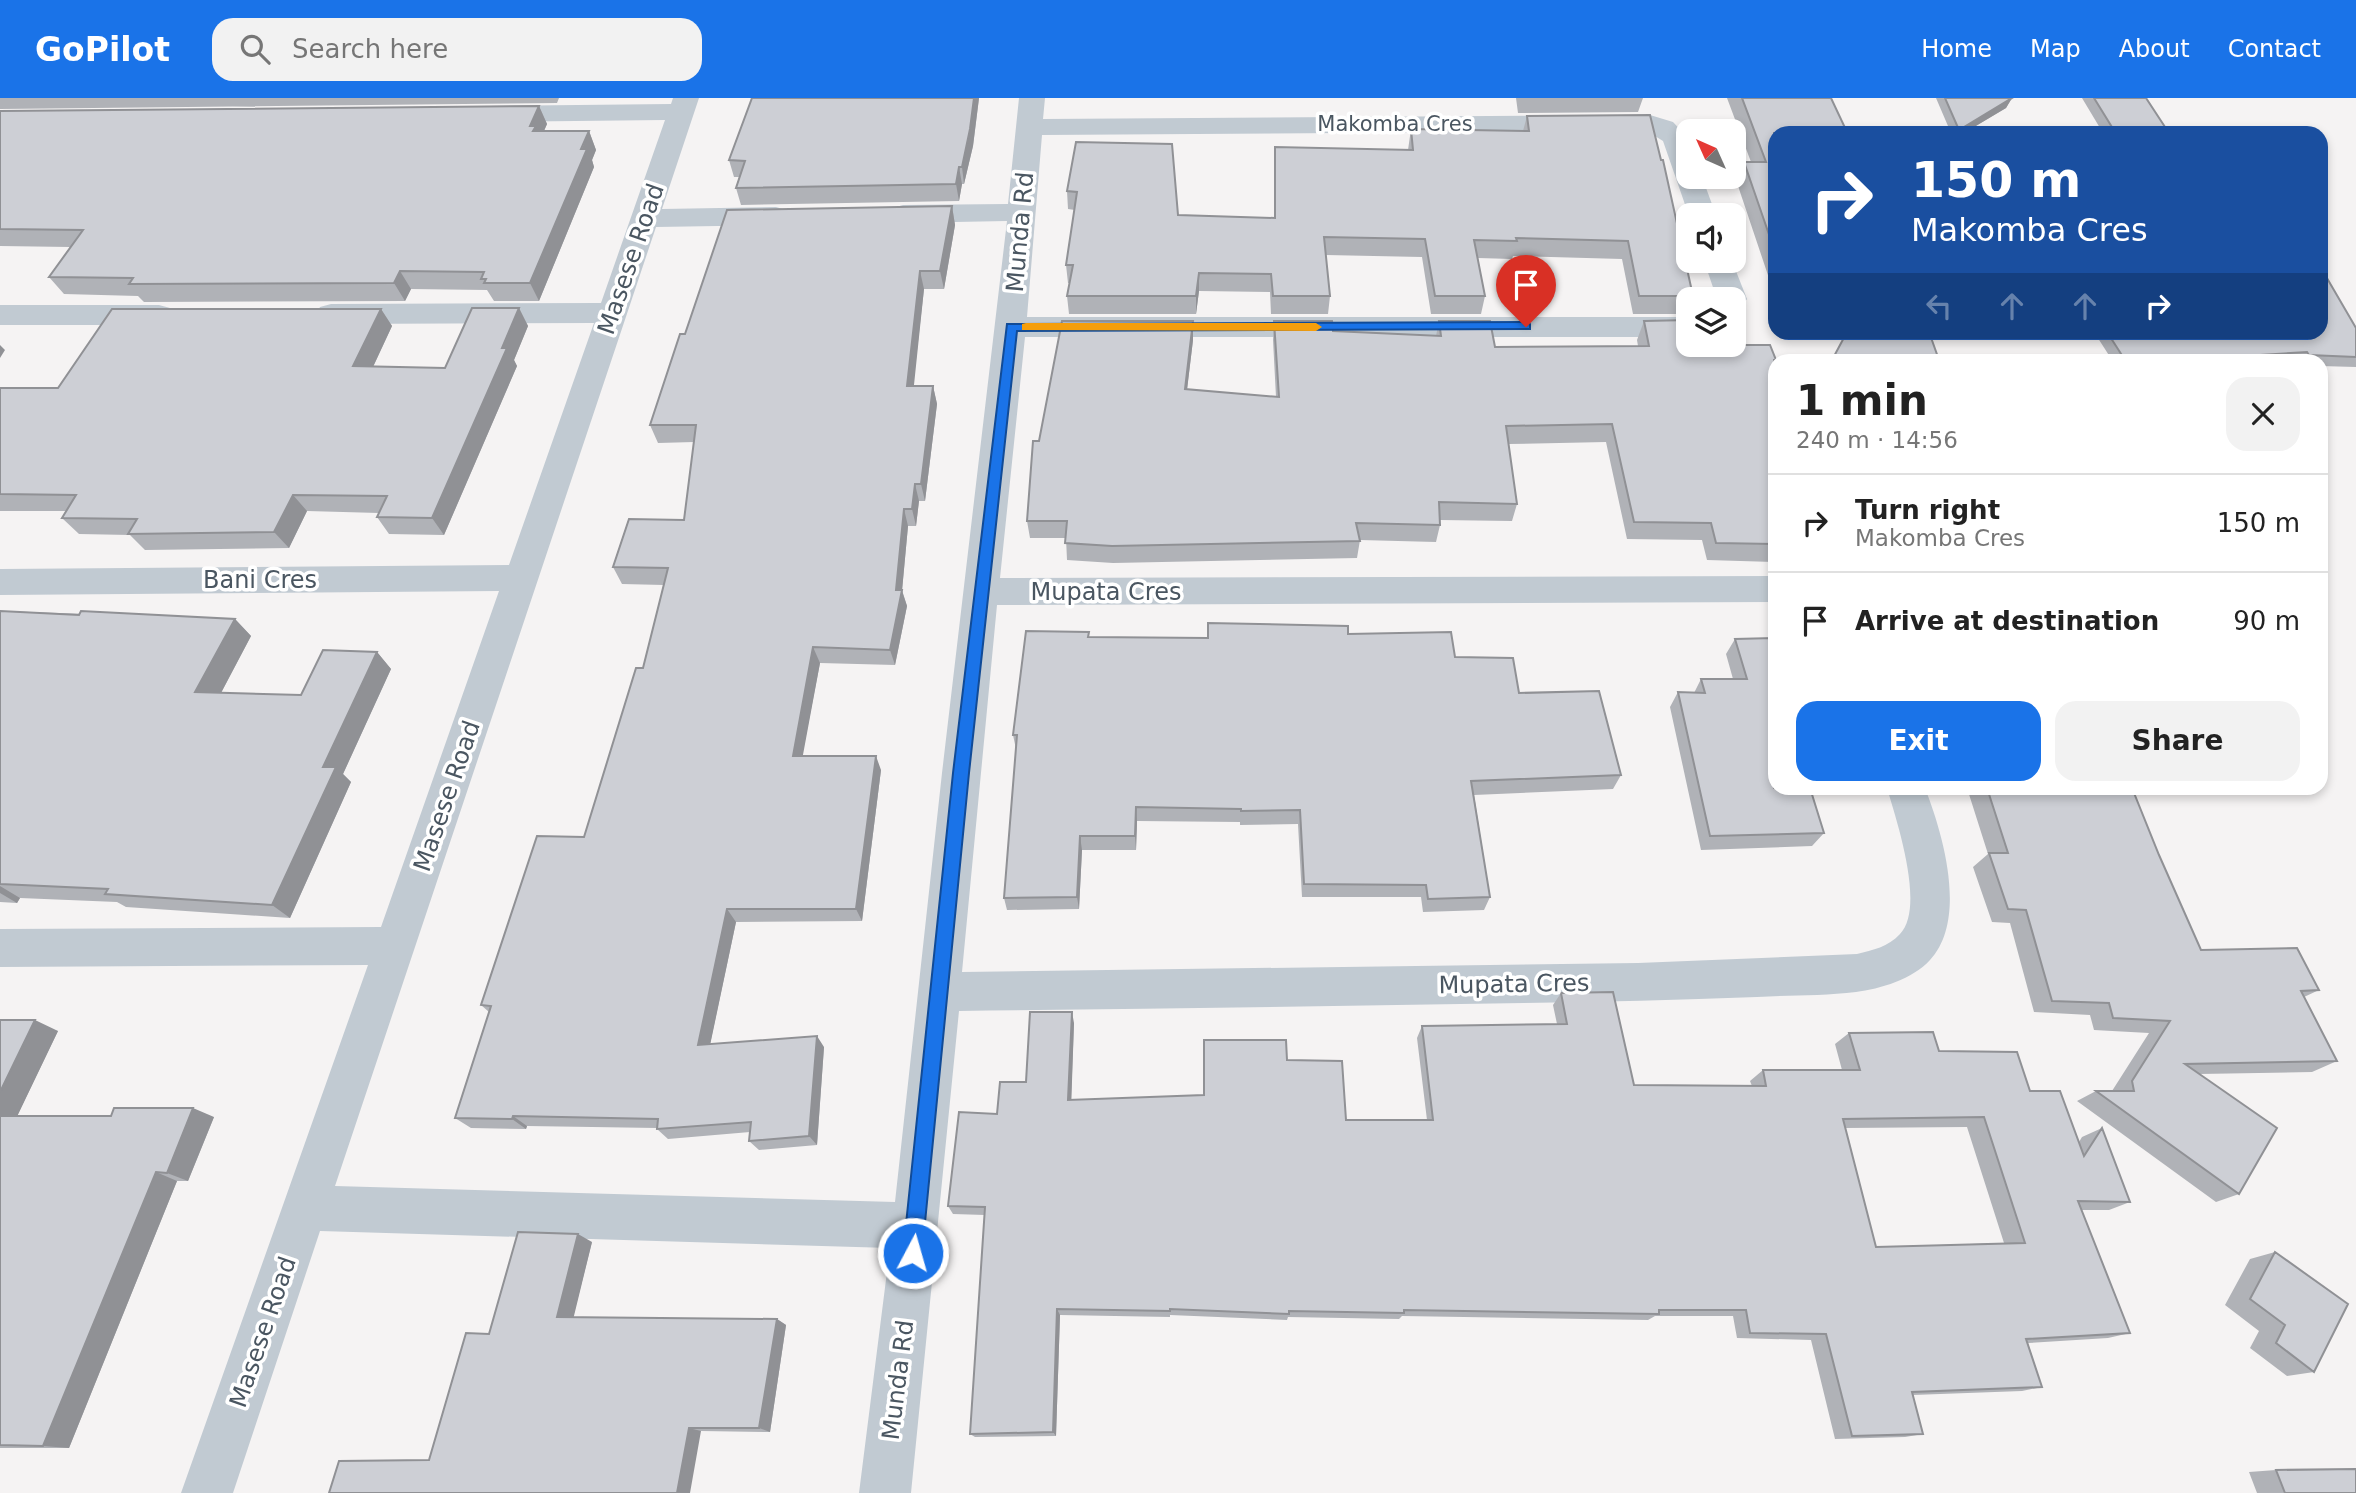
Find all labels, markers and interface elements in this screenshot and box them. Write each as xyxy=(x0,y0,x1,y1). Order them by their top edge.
search box xyxy=(212,18,702,81)
text: GoPilot xyxy=(35,30,170,69)
icon: search xyxy=(236,30,274,68)
text: Search here xyxy=(292,34,448,64)
text: Home xyxy=(1921,35,1992,63)
text: Map xyxy=(2030,35,2081,63)
text: About xyxy=(2119,35,2190,63)
text: Contact xyxy=(2228,35,2321,63)
street label: Makomba Cres xyxy=(1317,112,1473,136)
north arrow xyxy=(1676,119,1746,189)
map controls xyxy=(1676,119,1746,357)
text: 150 m xyxy=(1911,152,2081,209)
icon: right xyxy=(1796,154,1887,245)
street label: Munda Rd xyxy=(1001,171,1039,293)
street label: Masese Road xyxy=(592,180,670,338)
button: sound xyxy=(1676,203,1746,273)
text: Makomba Cres xyxy=(1911,211,2148,249)
pin xyxy=(1496,255,1556,327)
icon: arrive xyxy=(1507,266,1545,304)
button: layers xyxy=(1676,287,1746,357)
icon: left xyxy=(1920,287,1958,325)
icon: ahead xyxy=(1993,287,2031,325)
icon: ahead xyxy=(2066,287,2104,325)
icon: right xyxy=(2139,287,2177,325)
text: 1 min xyxy=(1796,376,1928,425)
button: close xyxy=(2226,377,2300,451)
text: 240 m · 14:56 xyxy=(1796,427,1958,453)
text: Turn right xyxy=(1855,495,2000,525)
icon: right xyxy=(1796,504,1834,542)
text: 150 m xyxy=(2217,508,2300,538)
text: Makomba Cres xyxy=(1855,525,2025,551)
street label: Bani Cres xyxy=(203,566,317,594)
street label: Mupata Cres xyxy=(1031,578,1181,606)
icon: arrive xyxy=(1796,602,1834,640)
text: Arrive at destination xyxy=(1855,606,2159,636)
text: 90 m xyxy=(2233,606,2300,636)
button: Exit xyxy=(1796,701,2041,781)
button: Share xyxy=(2055,701,2300,781)
street label: Masese Road xyxy=(408,717,486,875)
street label: Mupata Cres xyxy=(1438,969,1590,999)
position arrow xyxy=(876,1216,950,1290)
street label: Masese Road xyxy=(224,1253,302,1411)
street label: Munda Rd xyxy=(877,1318,919,1442)

